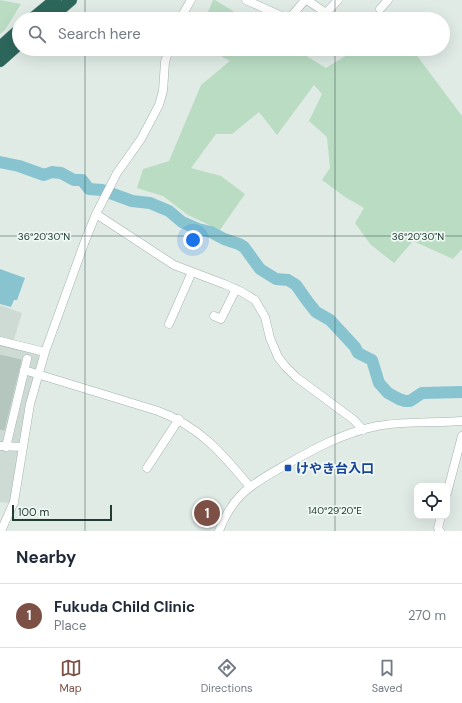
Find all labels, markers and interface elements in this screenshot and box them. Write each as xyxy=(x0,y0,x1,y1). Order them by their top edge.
search box xyxy=(12,12,450,56)
icon: search xyxy=(26,23,48,45)
text: Search here xyxy=(58,24,141,44)
text: 36°20'30"N xyxy=(18,230,70,243)
your location xyxy=(183,230,203,250)
text: 36°20'30"N xyxy=(392,230,444,243)
place label: けやき台入口 xyxy=(296,460,374,477)
marker: けやき台入口 xyxy=(283,463,293,473)
map controls xyxy=(414,483,450,519)
button: locate xyxy=(414,483,450,519)
pin: 1 xyxy=(194,498,220,528)
scale bar xyxy=(12,503,112,522)
text: 140°29'20"E xyxy=(308,504,362,517)
text: 100 m xyxy=(18,505,49,519)
text: Nearby xyxy=(16,546,76,568)
text: Fukuda Child Clinic xyxy=(54,597,195,617)
text: 1 xyxy=(27,607,31,624)
text: 270 m xyxy=(408,607,446,624)
text: Place xyxy=(54,617,86,634)
tab: Map xyxy=(60,657,82,695)
tab: Directions xyxy=(201,657,253,695)
tab: Saved xyxy=(372,657,402,695)

